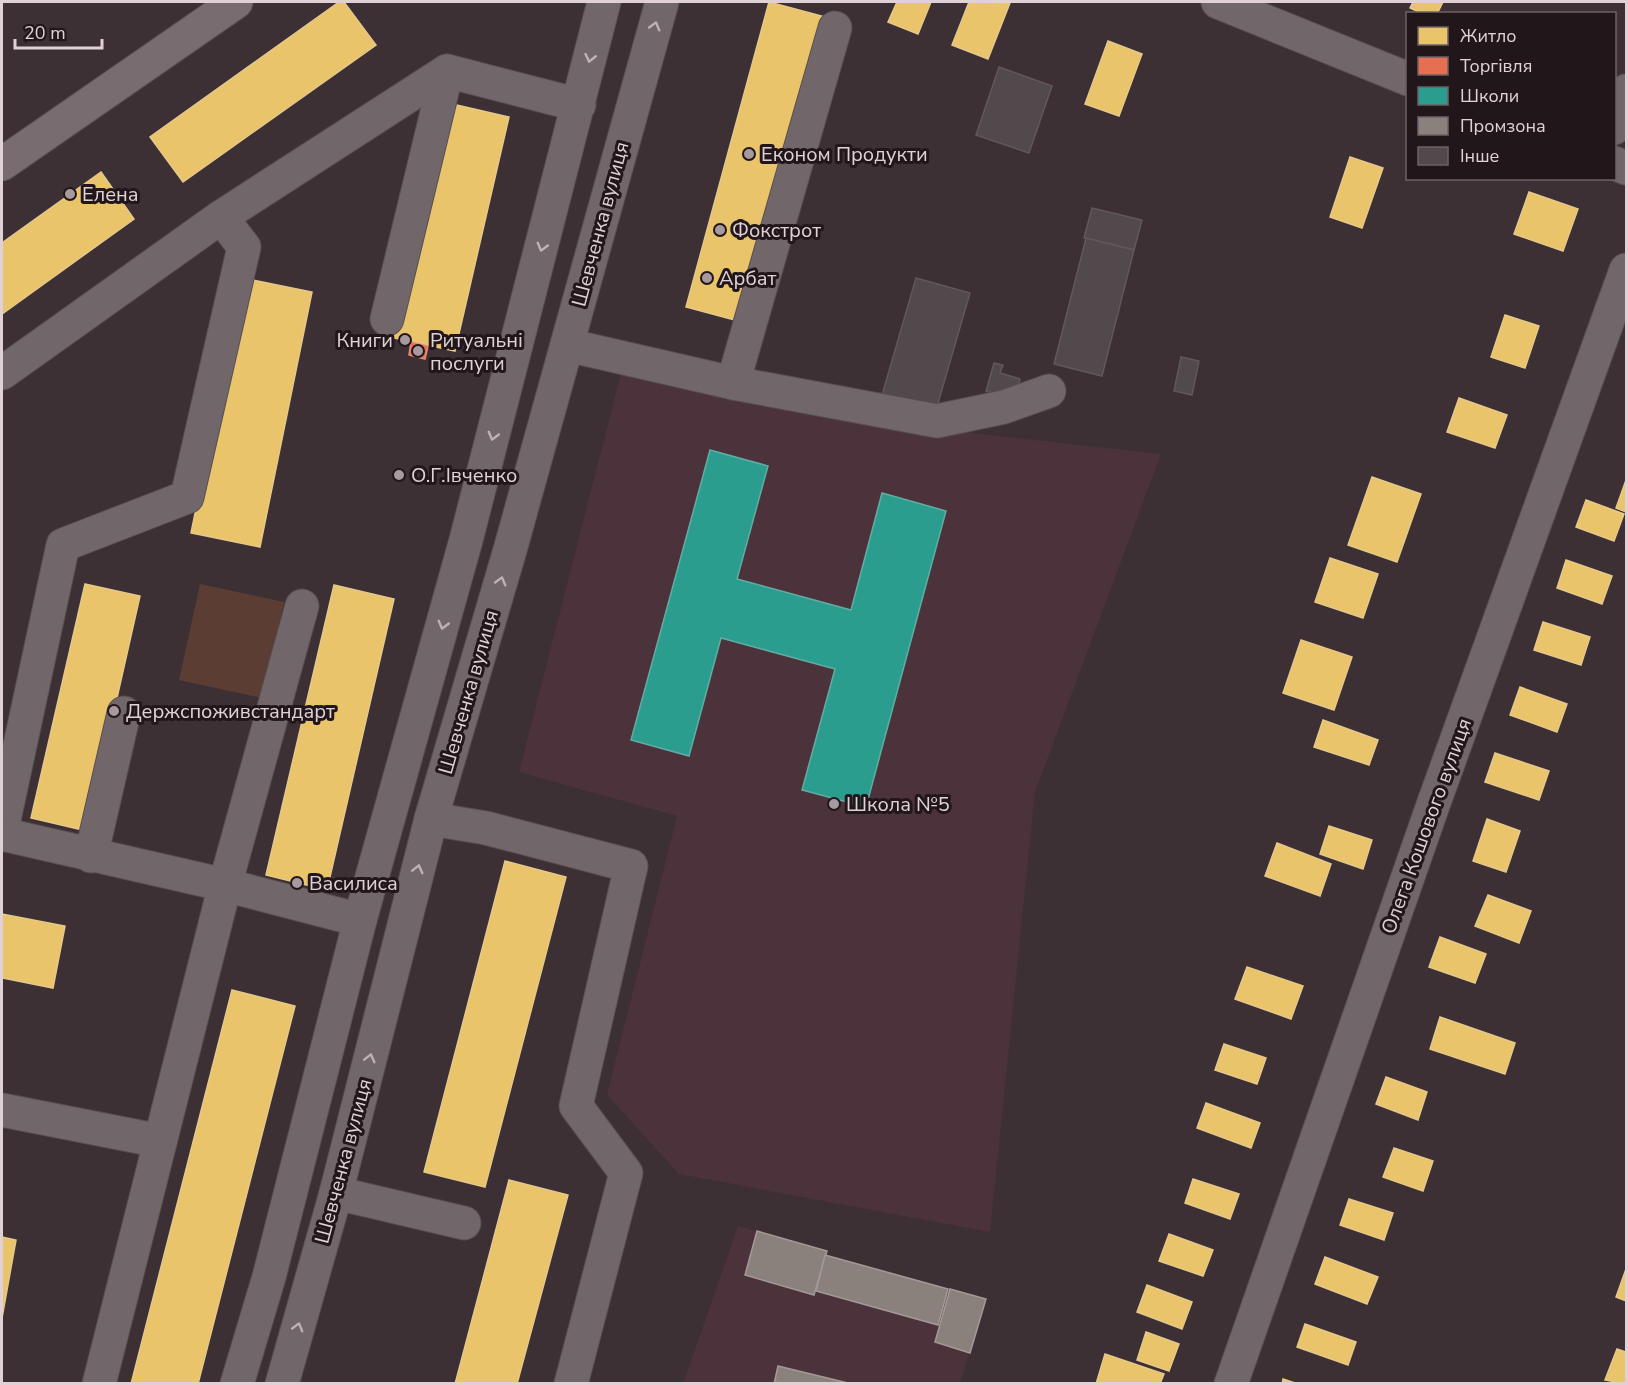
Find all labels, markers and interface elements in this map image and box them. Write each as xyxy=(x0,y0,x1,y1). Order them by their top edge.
scale bar xyxy=(15,12,102,50)
legend xyxy=(1406,12,1616,180)
text: 20 m xyxy=(24,21,66,45)
one-way arrow xyxy=(648,22,660,32)
text: Житло xyxy=(1460,24,1516,48)
one-way arrow xyxy=(585,53,598,63)
text: Торгівля xyxy=(1460,54,1532,78)
text: Школи xyxy=(1460,84,1519,108)
text: Промзона xyxy=(1460,114,1546,138)
street label: Шевченка вулиця xyxy=(565,139,635,310)
place label: Економ Продукти xyxy=(761,141,928,168)
text: Інше xyxy=(1460,144,1499,168)
marker: Економ Продукти xyxy=(742,147,756,161)
place label: Елена xyxy=(82,181,139,208)
marker: Елена xyxy=(63,187,77,201)
place label: Фокстрот xyxy=(732,217,821,244)
marker: Фокстрот xyxy=(713,223,727,237)
one-way arrow xyxy=(537,242,550,252)
place label: Арбат xyxy=(719,265,777,292)
marker: Арбат xyxy=(700,271,714,285)
place label: Книги xyxy=(336,327,393,354)
place label: Ритуальні послуги xyxy=(430,327,523,377)
marker: Книги xyxy=(398,333,412,347)
marker: Ритуальні послуги xyxy=(411,344,425,358)
one-way arrow xyxy=(488,431,501,441)
place label: О.Г.Івченко xyxy=(411,462,517,489)
marker: О.Г.Івченко xyxy=(392,468,406,482)
one-way arrow xyxy=(494,576,506,586)
street label: Шевченка вулиця xyxy=(432,607,505,777)
one-way arrow xyxy=(438,619,450,629)
place label: Держспоживстандарт xyxy=(126,698,335,725)
marker: Держспоживстандарт xyxy=(107,704,121,718)
street label: Олега Кошового вулиця xyxy=(1375,715,1478,938)
place label: Школа №5 xyxy=(846,791,950,818)
marker: Школа №5 xyxy=(827,797,841,811)
one-way arrow xyxy=(411,864,424,874)
place label: Василиса xyxy=(309,870,398,897)
marker: Василиса xyxy=(290,876,304,890)
one-way arrow xyxy=(363,1053,376,1063)
street label: Шевченка вулиця xyxy=(308,1076,378,1247)
one-way arrow xyxy=(291,1322,303,1333)

